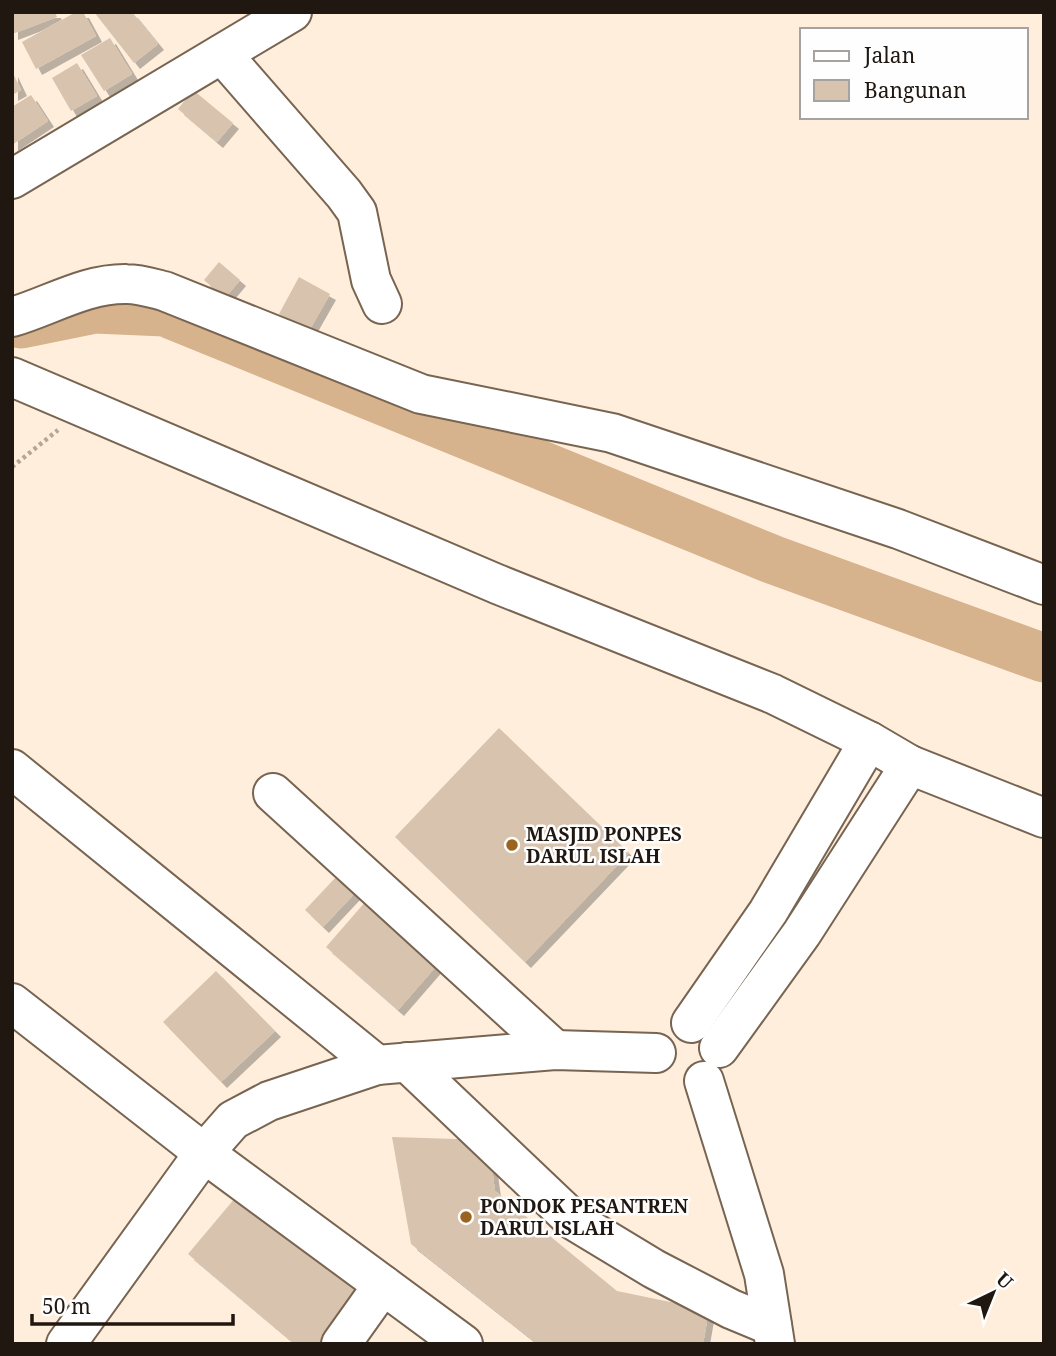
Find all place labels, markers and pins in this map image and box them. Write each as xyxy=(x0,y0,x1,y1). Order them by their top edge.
place label: MASJID PONPES DARUL ISLAH xyxy=(526,821,682,869)
marker: MASJID PONPES DARUL ISLAH xyxy=(504,837,520,853)
place label: PONDOK PESANTREN DARUL ISLAH xyxy=(480,1193,688,1241)
marker: PONDOK PESANTREN DARUL ISLAH xyxy=(458,1209,474,1225)

